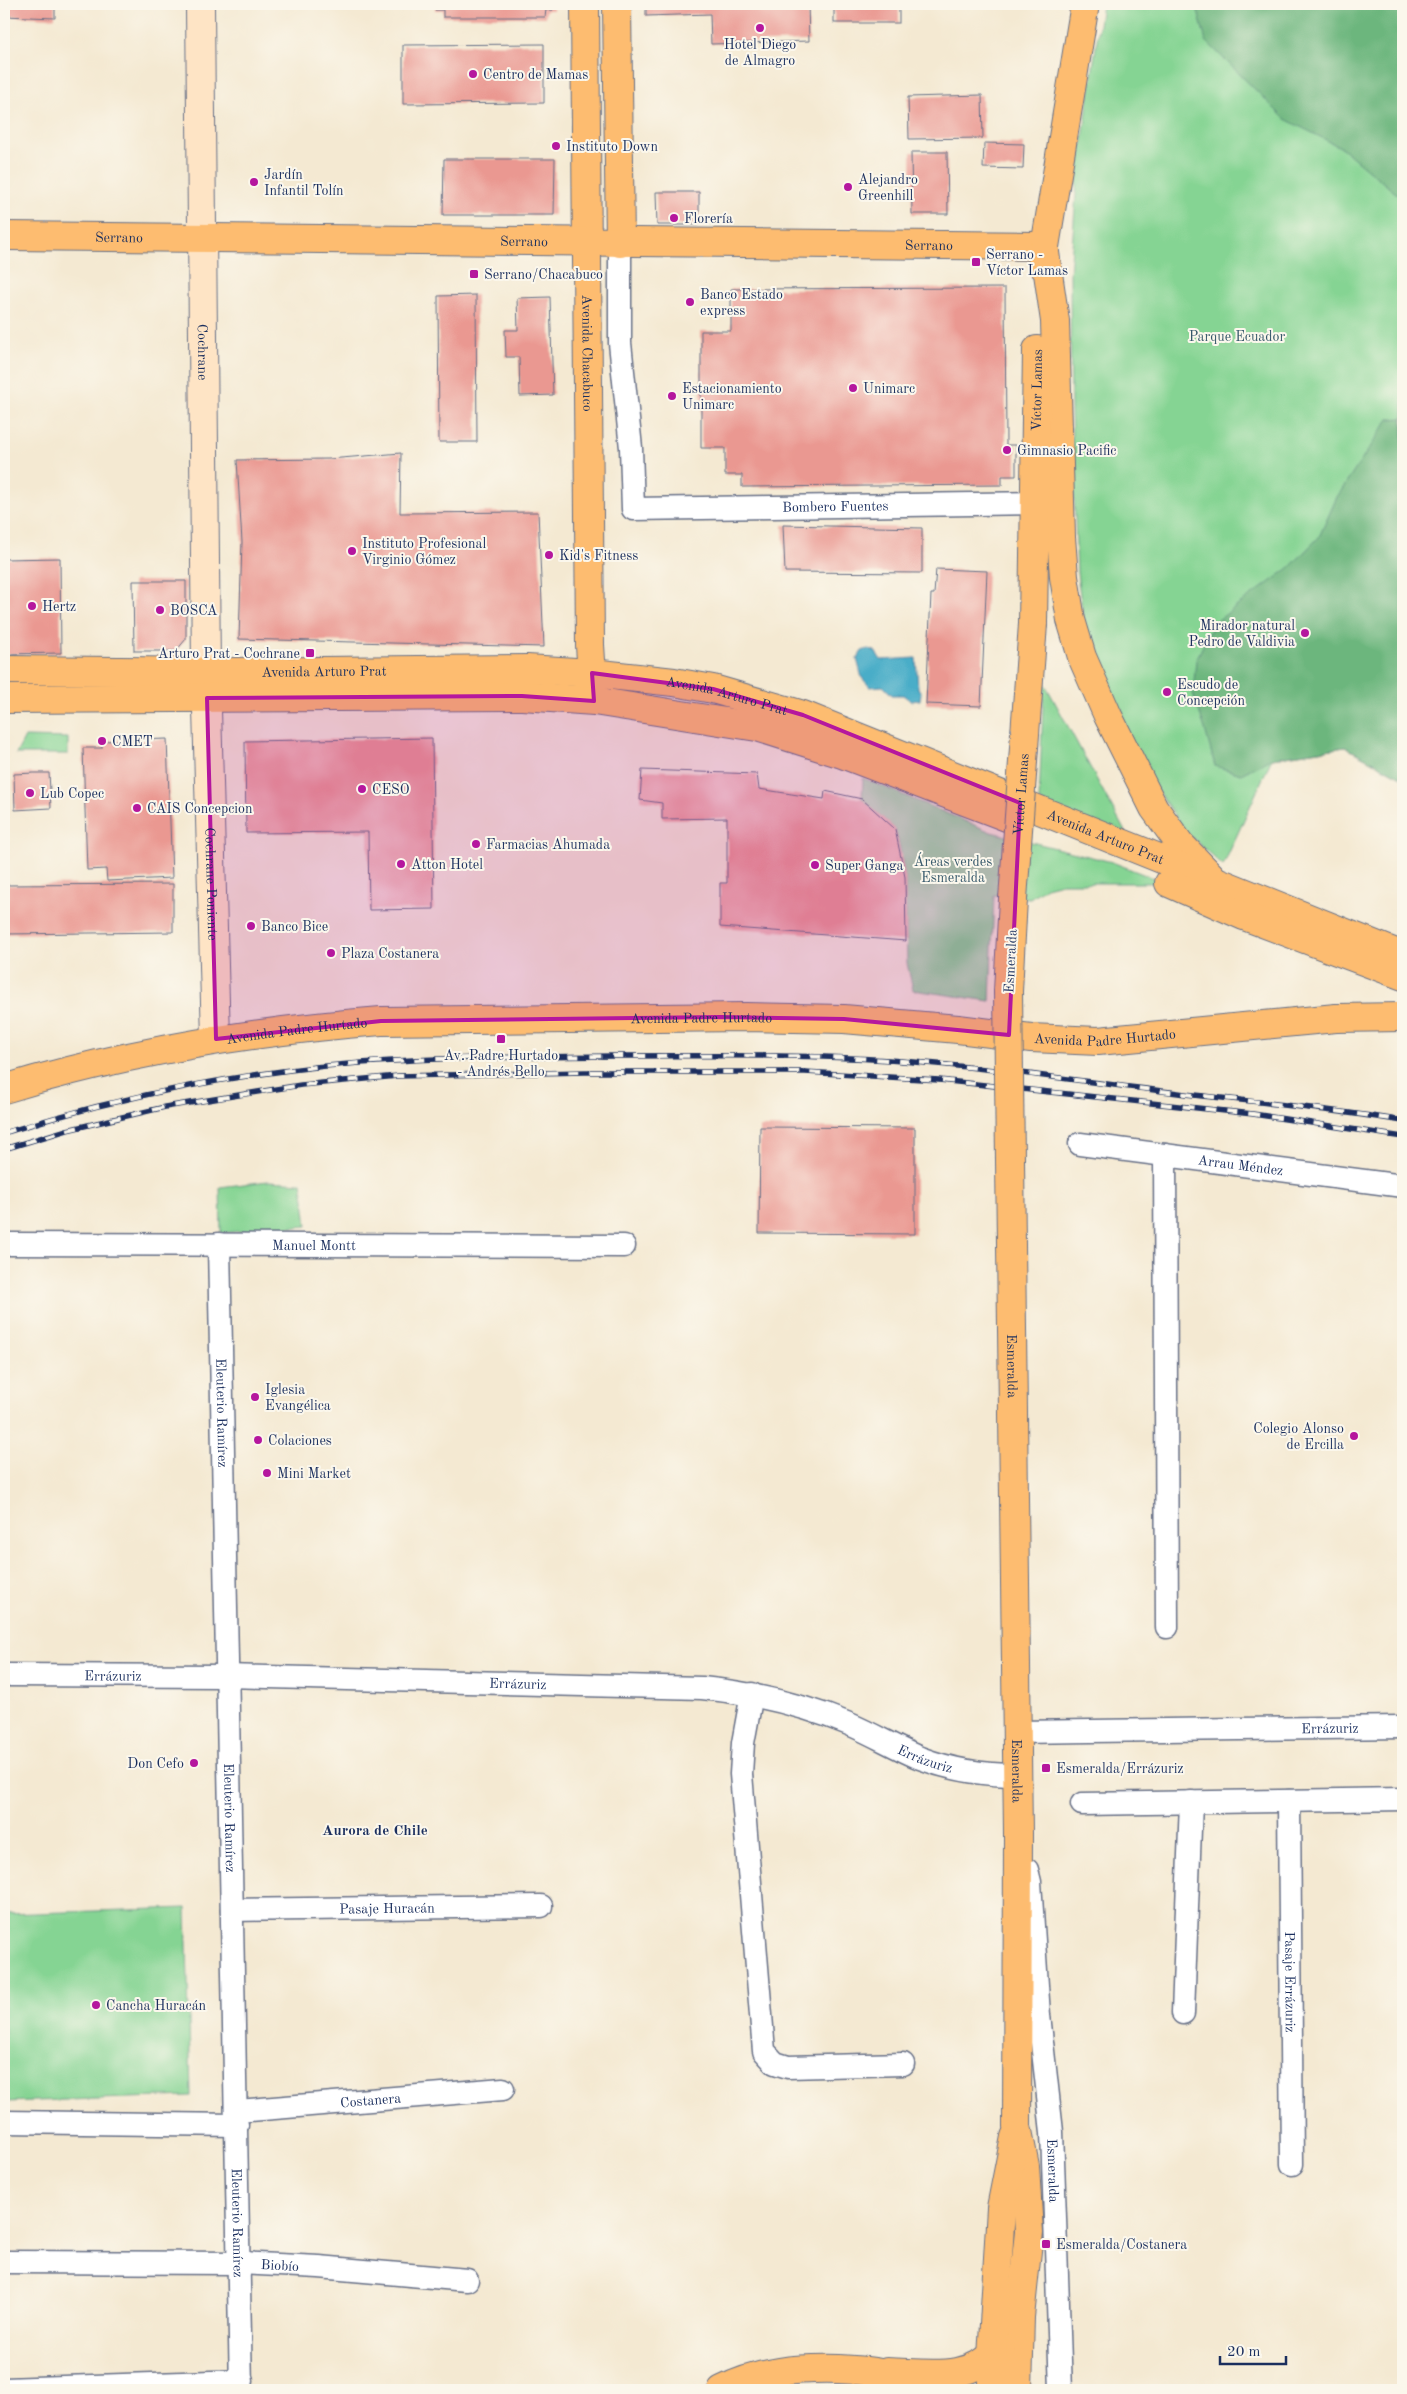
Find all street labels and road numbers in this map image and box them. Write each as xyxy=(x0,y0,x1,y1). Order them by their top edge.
street label: Serrano xyxy=(95,231,143,245)
street label: Serrano xyxy=(500,235,548,249)
street label: Serrano xyxy=(905,239,953,253)
street label: Avenida Chacabuco xyxy=(579,294,594,412)
street label: Cochrane xyxy=(195,324,209,380)
street label: Víctor Lamas xyxy=(1030,349,1045,431)
street label: Bombero Fuentes xyxy=(782,499,889,515)
street label: Avenida Arturo Prat xyxy=(261,664,387,680)
street label: Avenida Arturo Prat xyxy=(665,675,789,718)
street label: Víctor Lamas xyxy=(1012,753,1032,836)
street label: Avenida Arturo Prat xyxy=(1045,808,1166,867)
street label: Cochrane Poniente xyxy=(202,827,219,941)
street label: Esmeralda xyxy=(1002,929,1020,993)
street label: Avenida Padre Hurtado xyxy=(630,1011,772,1026)
street label: Avenida Padre Hurtado xyxy=(225,1016,368,1047)
street label: Avenida Padre Hurtado xyxy=(1034,1028,1177,1049)
street label: Arrau Méndez xyxy=(1197,1153,1284,1178)
street label: Manuel Montt xyxy=(272,1239,356,1253)
street label: Esmeralda xyxy=(1004,1334,1019,1398)
street label: Eleuterio Ramírez xyxy=(213,1358,229,1468)
street label: Errázuriz xyxy=(84,1669,142,1684)
street label: Errázuriz xyxy=(489,1677,547,1692)
street label: Errázuriz xyxy=(1301,1722,1359,1736)
street label: Esmeralda xyxy=(1009,1739,1024,1803)
street label: Errázuriz xyxy=(895,1743,954,1776)
street label: Eleuterio Ramírez xyxy=(221,1763,237,1873)
street label: Pasaje Huracán xyxy=(339,1901,435,1917)
street label: Pasaje Errázuriz xyxy=(1282,1931,1297,2033)
street label: Costanera xyxy=(340,2091,402,2110)
street label: Esmeralda xyxy=(1044,2138,1060,2203)
street label: Eleuterio Ramírez xyxy=(229,2168,245,2278)
street label: Biobío xyxy=(260,2258,299,2274)

